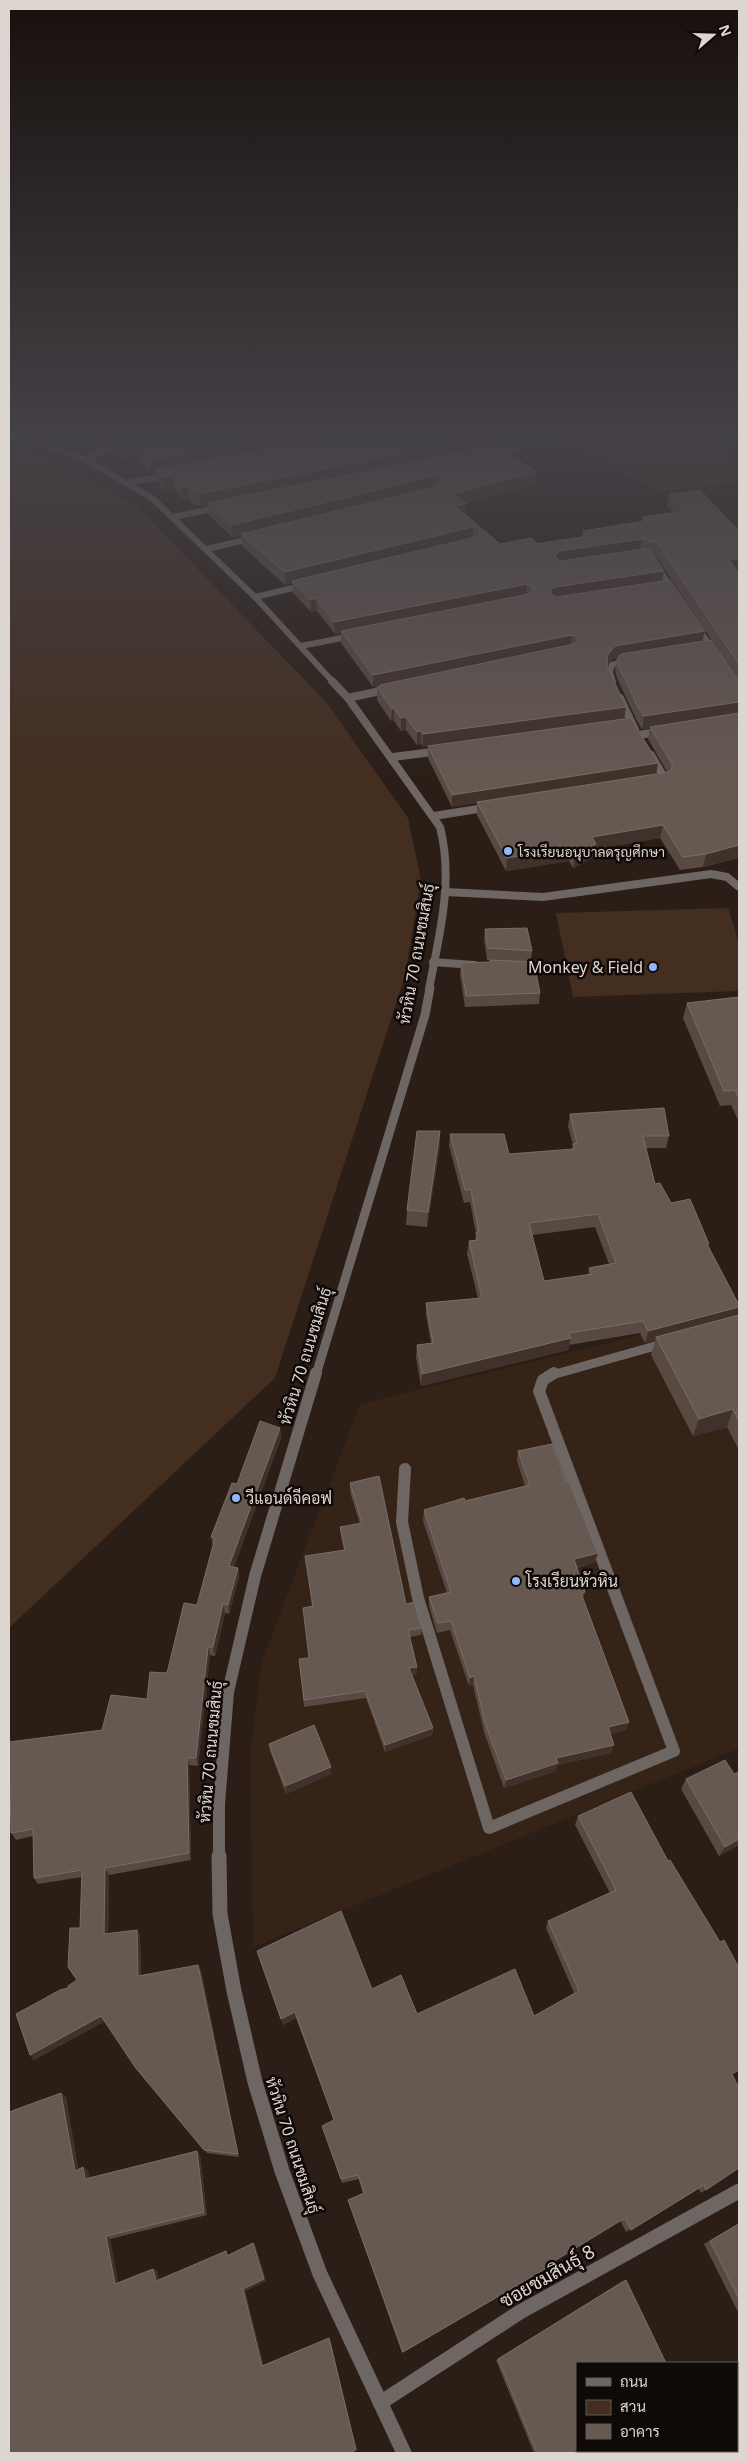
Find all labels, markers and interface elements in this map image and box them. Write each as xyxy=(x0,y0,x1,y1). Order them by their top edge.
north arrow xyxy=(688,10,738,60)
text: N xyxy=(715,22,737,39)
place label: โรงเรียนอนุบาลดรุญศึกษา xyxy=(517,842,665,862)
marker: โรงเรียนอนุบาลดรุญศึกษา xyxy=(502,845,514,857)
street label: หัวหิน 70 ถนนชมสินธุ์ xyxy=(392,881,440,1026)
place label: Monkey & Field xyxy=(528,956,643,978)
marker: Monkey & Field xyxy=(647,961,659,973)
street label: หัวหิน 70 ถนนชมสินธุ์ xyxy=(273,1284,337,1428)
place label: วีแอนด์จีคอฟ xyxy=(245,1486,332,1509)
marker: วีแอนด์จีคอฟ xyxy=(230,1492,242,1504)
place label: โรงเรียนหัวหิน xyxy=(525,1570,618,1592)
marker: โรงเรียนหัวหิน xyxy=(510,1575,522,1587)
street label: หัวหิน 70 ถนนชมสินธุ์ xyxy=(192,1680,228,1824)
street label: หัวหิน 70 ถนนชมสินธุ์ xyxy=(260,2073,327,2217)
street label: ซอยชมสินธุ์ 8 xyxy=(495,2238,599,2314)
legend xyxy=(576,2362,738,2452)
text: ถนน xyxy=(620,2371,648,2391)
text: สวน xyxy=(620,2396,646,2416)
text: อาคาร xyxy=(620,2421,660,2441)

